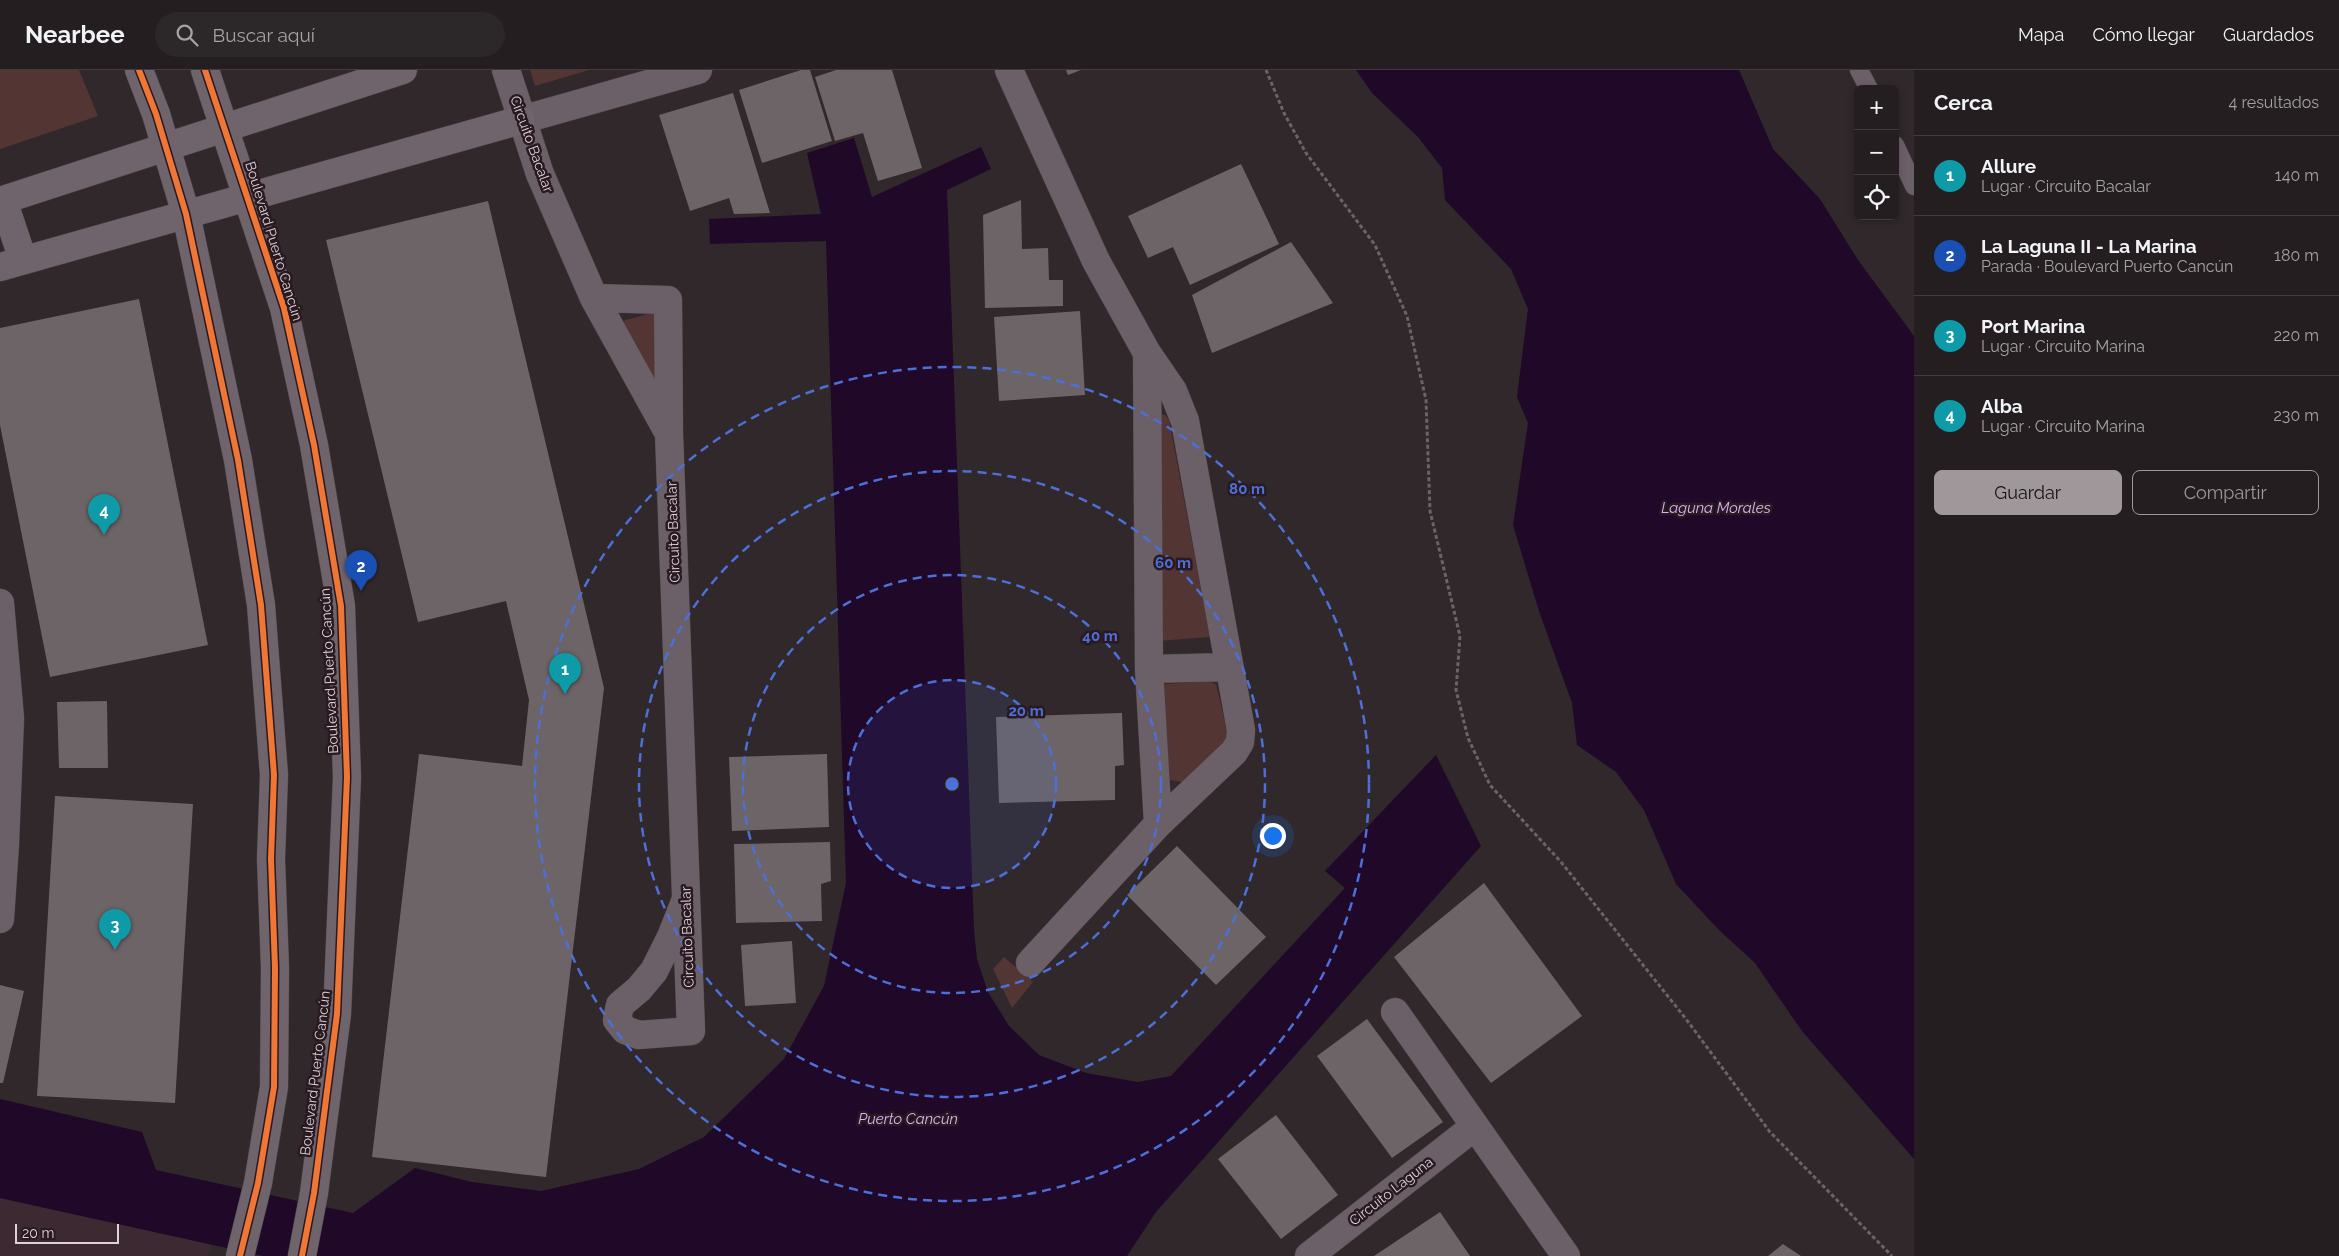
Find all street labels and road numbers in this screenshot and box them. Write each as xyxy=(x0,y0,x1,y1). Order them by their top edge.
street label: Circuito Bacalar xyxy=(507,94,557,194)
street label: Boulevard Puerto Cancún xyxy=(242,159,306,323)
street label: Circuito Bacalar xyxy=(663,481,683,583)
street label: Boulevard Puerto Cancún xyxy=(317,588,341,754)
street label: Circuito Bacalar xyxy=(677,886,697,988)
street label: Boulevard Puerto Cancún xyxy=(297,990,333,1156)
street label: Circuito Laguna xyxy=(1346,1153,1436,1229)

